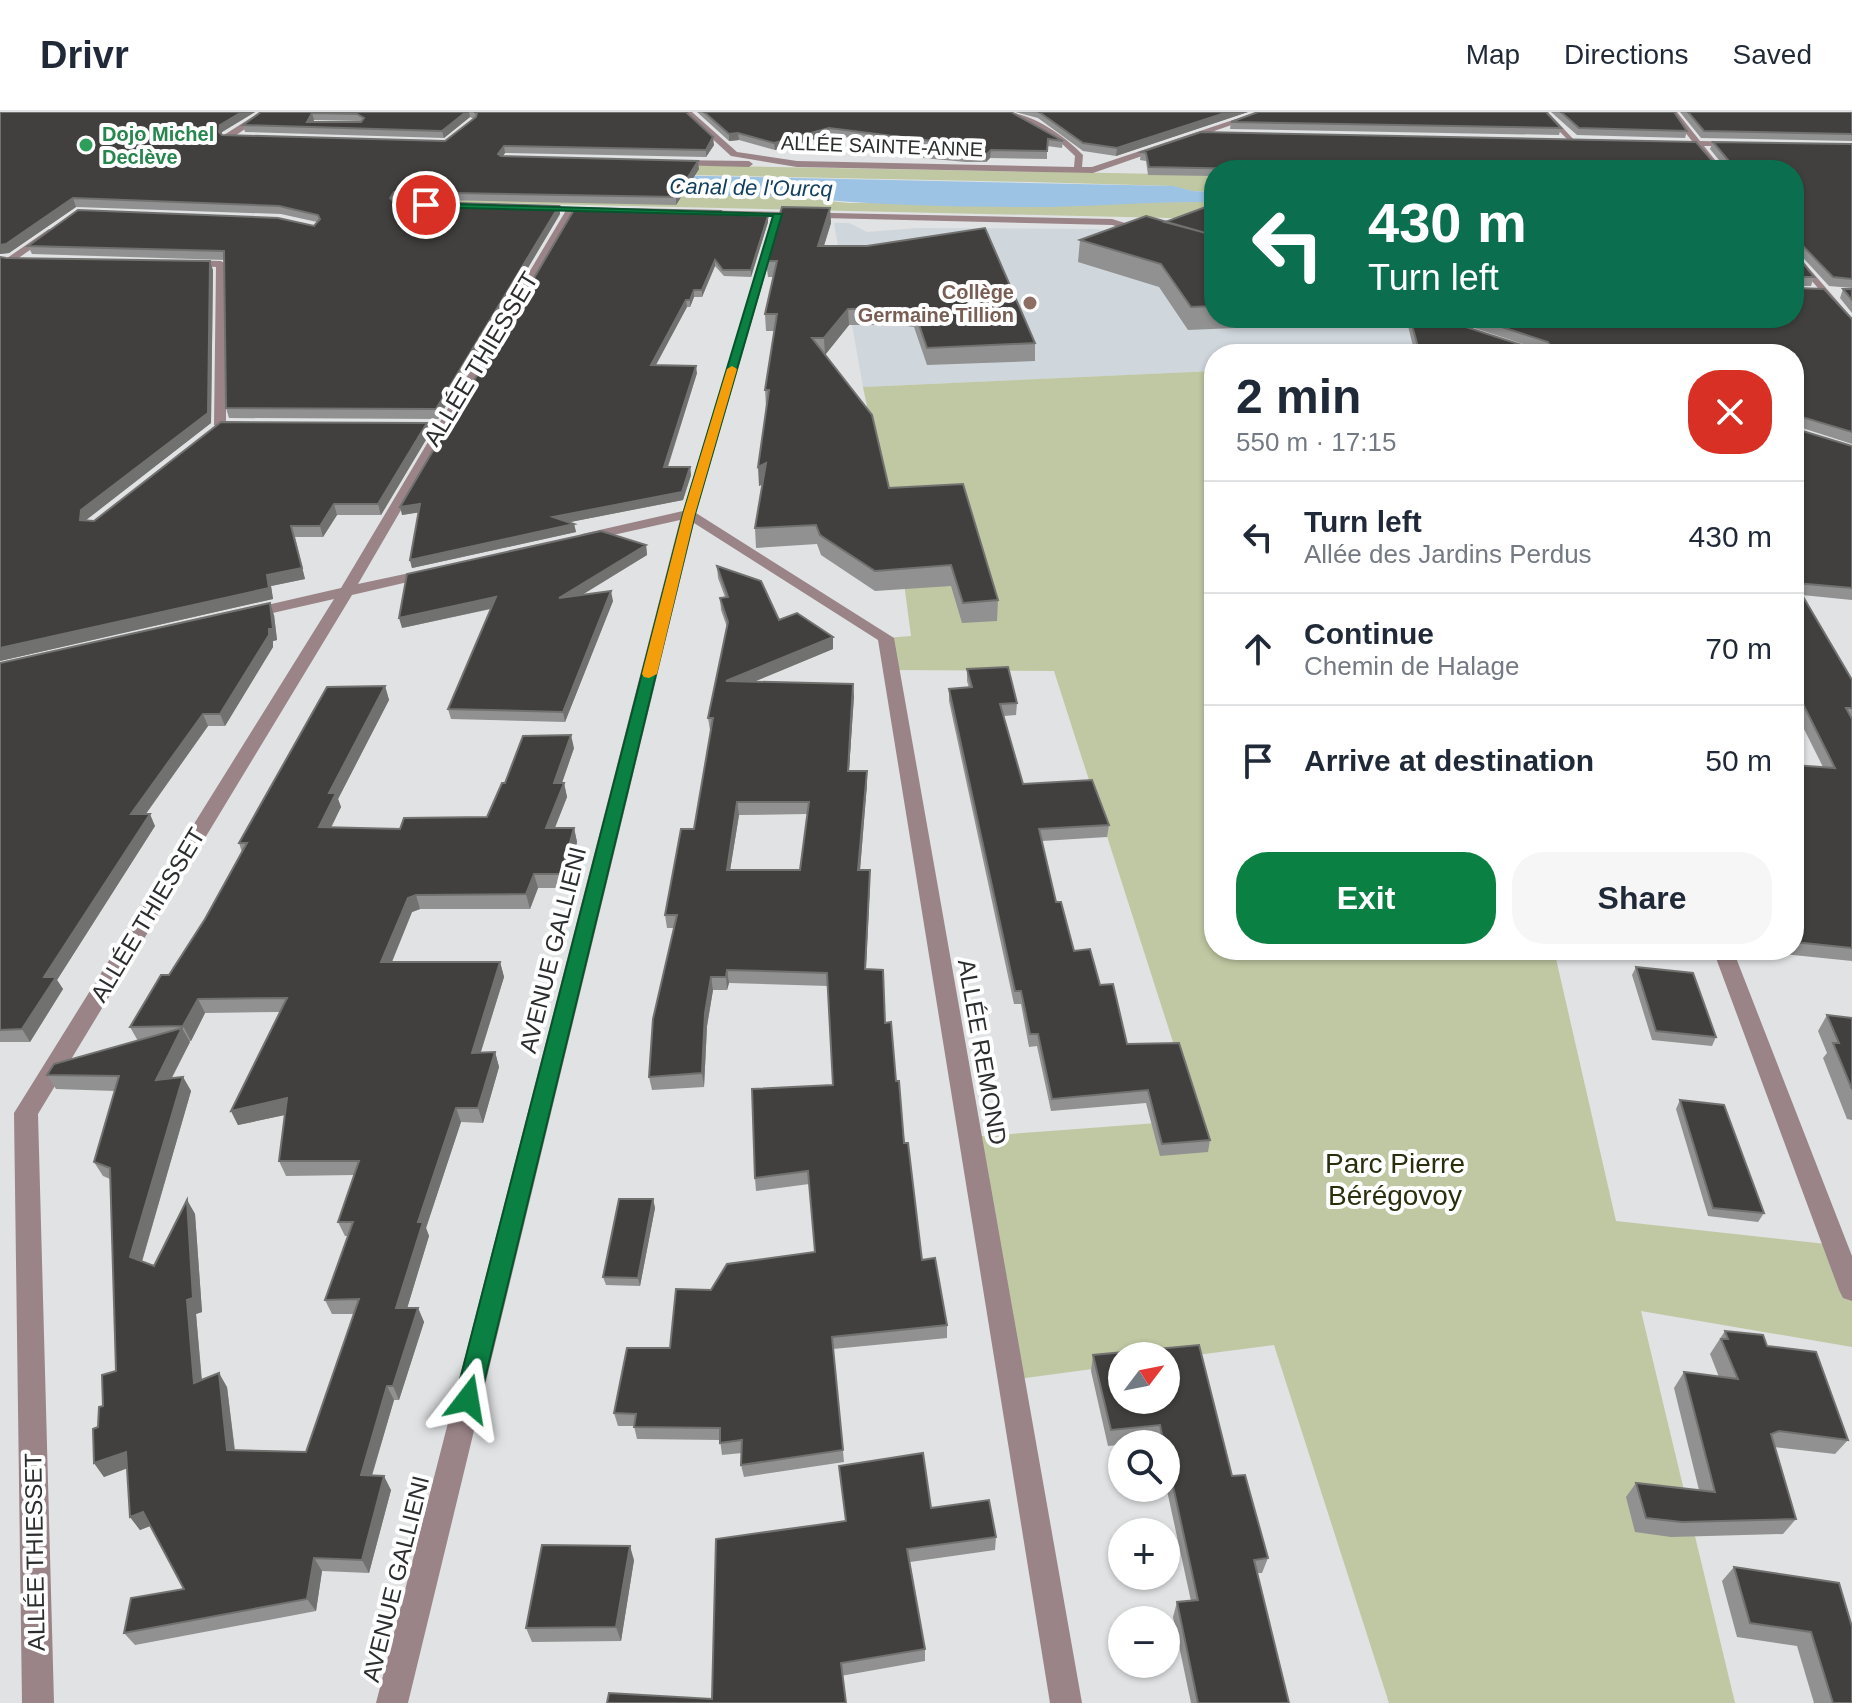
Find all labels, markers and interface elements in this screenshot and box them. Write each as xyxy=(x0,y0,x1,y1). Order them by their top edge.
text: Drivr xyxy=(40,34,129,76)
text: Map xyxy=(1466,39,1520,70)
text: Directions xyxy=(1564,39,1689,70)
text: Saved xyxy=(1733,39,1812,70)
place label: Dojo Michel Declève xyxy=(102,123,214,168)
street label: ALLÉE SAINTE-ANNE xyxy=(781,131,983,161)
marker: Dojo Michel Declève xyxy=(77,136,95,154)
pin xyxy=(392,171,460,239)
water label: Canal de l'Ourcq xyxy=(669,174,834,201)
icon: arrive xyxy=(404,183,448,227)
text: 430 m xyxy=(1368,191,1527,254)
icon: left xyxy=(1236,192,1340,296)
text: Turn left xyxy=(1368,257,1499,298)
street label: ALLÉE THIESSET xyxy=(418,267,543,451)
place label: Collège Germaine Tillion xyxy=(858,281,1014,326)
marker: Collège Germaine Tillion xyxy=(1021,294,1039,312)
text: 2 min xyxy=(1236,370,1361,423)
button: close xyxy=(1688,370,1772,454)
text: 550 m · 17:15 xyxy=(1236,427,1396,457)
text: Turn left xyxy=(1304,505,1422,538)
icon: left xyxy=(1236,515,1280,559)
text: 430 m xyxy=(1689,520,1772,553)
text: Allée des Jardins Perdus xyxy=(1304,539,1592,569)
text: Continue xyxy=(1304,617,1434,650)
icon: ahead xyxy=(1236,627,1280,671)
text: 70 m xyxy=(1705,632,1772,665)
text: Chemin de Halage xyxy=(1304,651,1519,681)
icon: arrive xyxy=(1236,739,1280,783)
text: Arrive at destination xyxy=(1304,744,1594,777)
text: 50 m xyxy=(1705,744,1772,777)
street label: ALLÉE THIESSET xyxy=(85,823,210,1007)
street label: AVENUE GALLIENI xyxy=(514,844,591,1056)
button: Exit xyxy=(1236,852,1496,944)
button: Share xyxy=(1512,852,1772,944)
street label: ALLÉE REMOND xyxy=(953,957,1012,1147)
park label: Parc Pierre Bérégovoy xyxy=(1325,1148,1465,1211)
north arrow xyxy=(1108,1342,1180,1414)
map controls xyxy=(1108,1342,1180,1678)
position arrow xyxy=(426,1357,510,1441)
button: search xyxy=(1108,1430,1180,1502)
street label: ALLÉE THIESSET xyxy=(19,1452,50,1651)
street label: AVENUE GALLIENI xyxy=(357,1473,434,1685)
button: + xyxy=(1108,1518,1180,1590)
button: − xyxy=(1108,1606,1180,1678)

